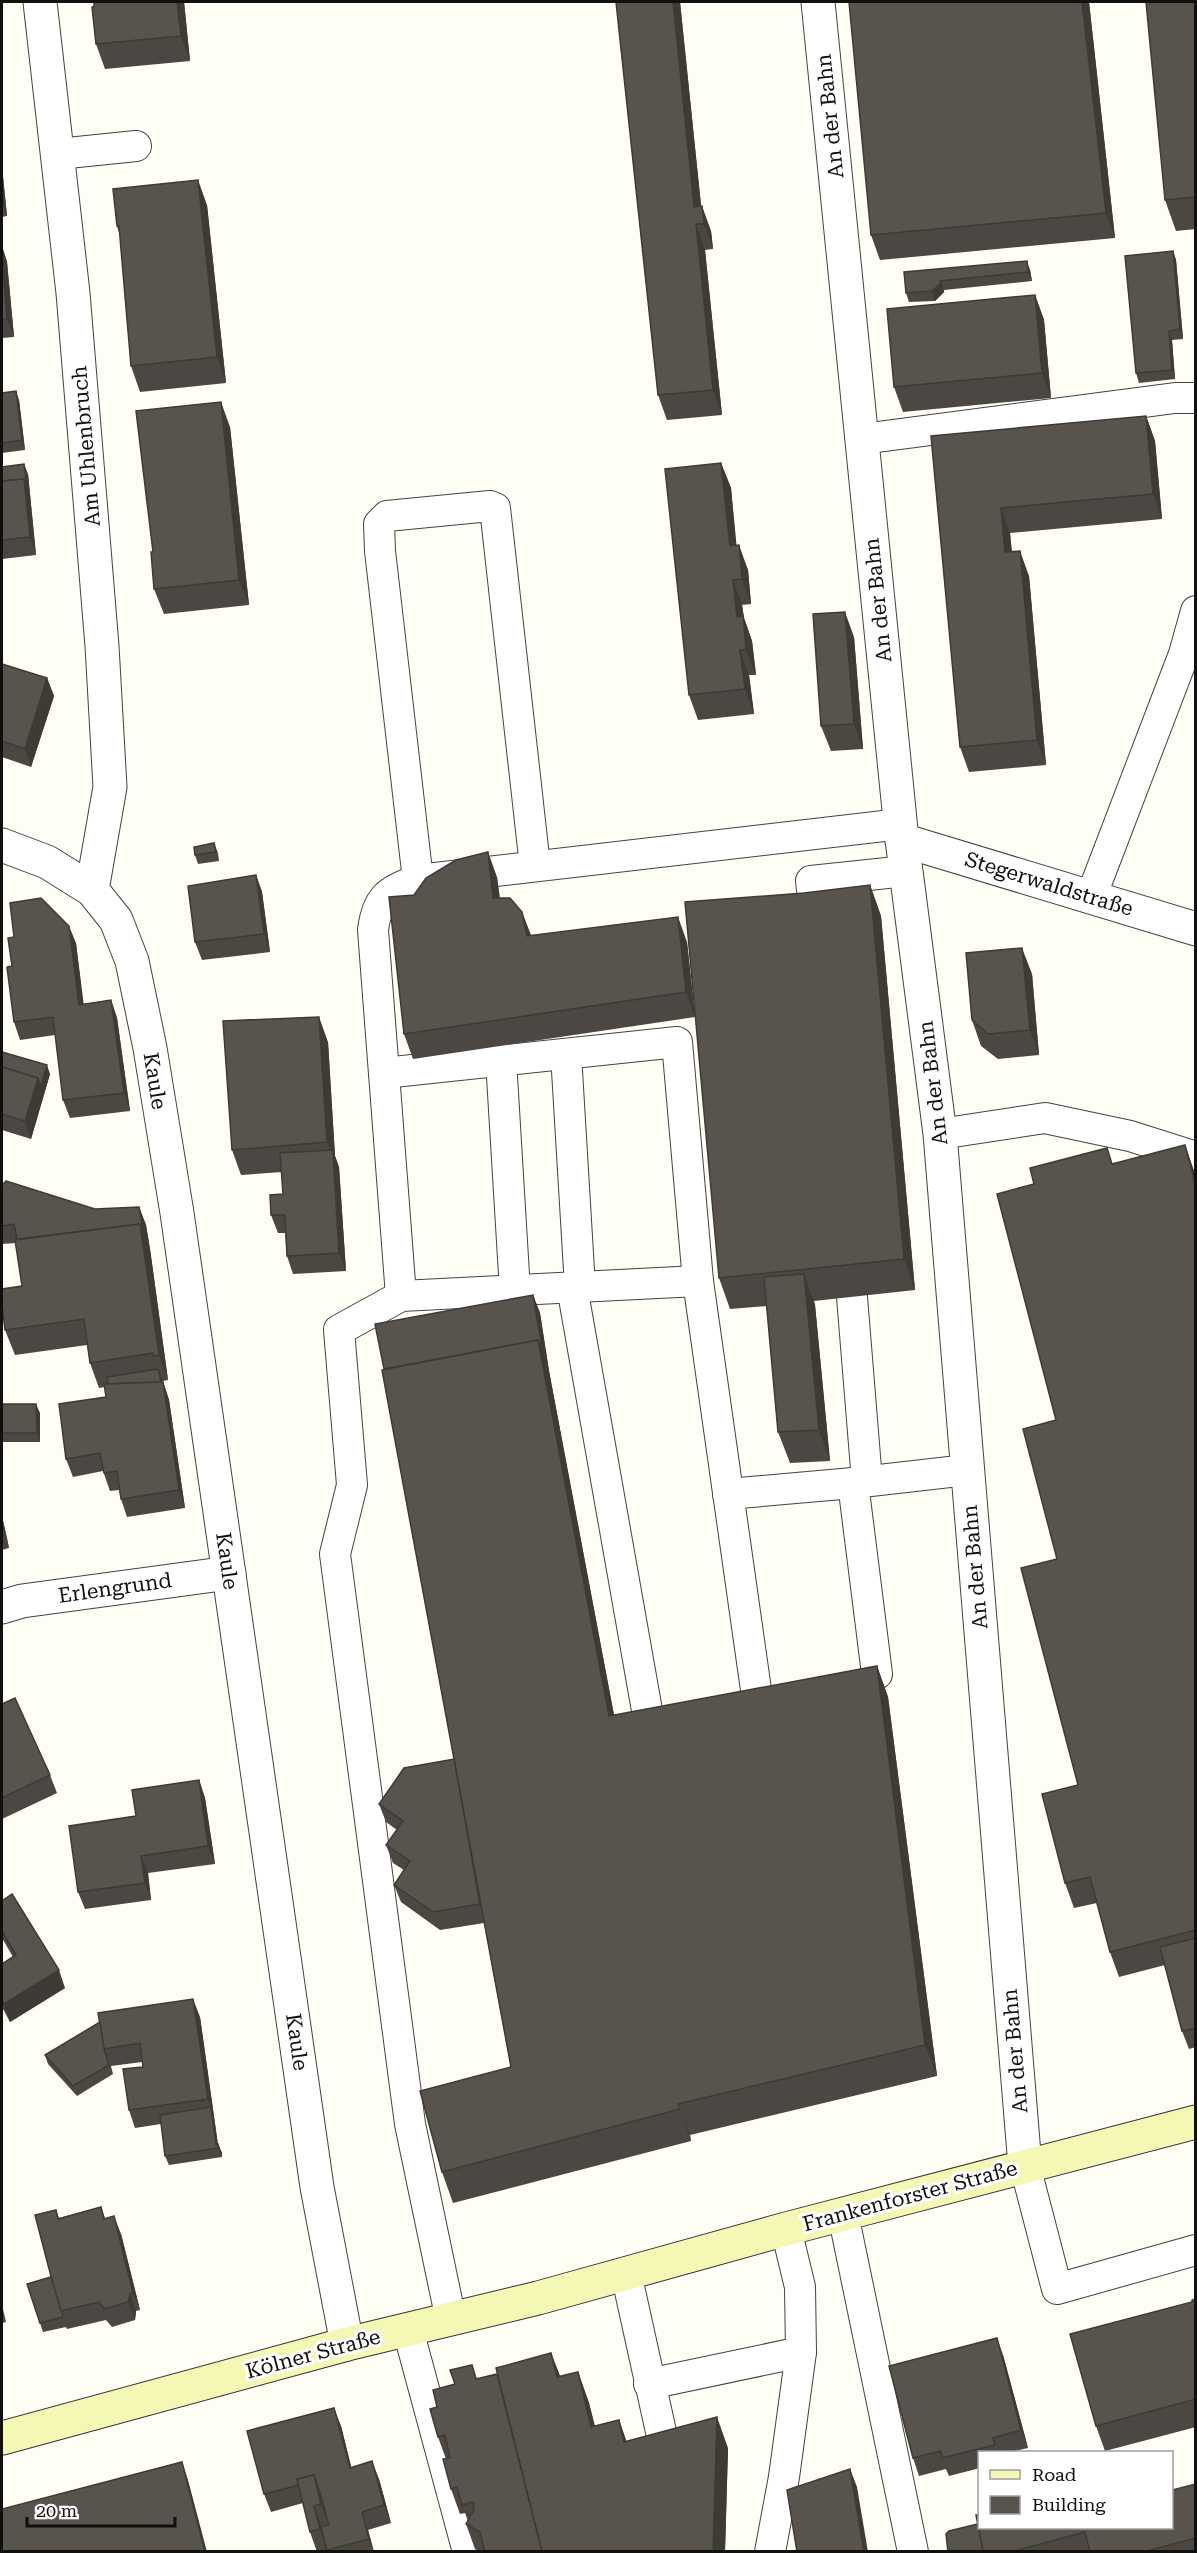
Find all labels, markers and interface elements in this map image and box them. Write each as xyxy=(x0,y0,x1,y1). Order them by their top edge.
street label: An der Bahn xyxy=(811,52,848,179)
street label: Am Uhlenbruch xyxy=(67,364,105,527)
street label: An der Bahn xyxy=(859,536,896,663)
street label: Stegerwaldstraße xyxy=(962,847,1136,921)
street label: An der Bahn xyxy=(913,1019,953,1146)
street label: Kaule xyxy=(139,1051,171,1111)
street label: An der Bahn xyxy=(958,1503,992,1630)
street label: Kaule xyxy=(211,1531,243,1591)
street label: Erlengrund xyxy=(57,1568,174,1608)
street label: An der Bahn xyxy=(998,1987,1032,2114)
street label: Kaule xyxy=(281,2012,313,2072)
street label: Frankenforster Straße xyxy=(800,2156,1020,2236)
street label: Kölner Straße xyxy=(243,2324,383,2384)
legend xyxy=(978,2451,1173,2529)
text: Road xyxy=(1032,2464,1077,2485)
scale bar xyxy=(27,2490,176,2528)
text: Building xyxy=(1032,2494,1106,2515)
text: 20 m xyxy=(36,2500,77,2521)

